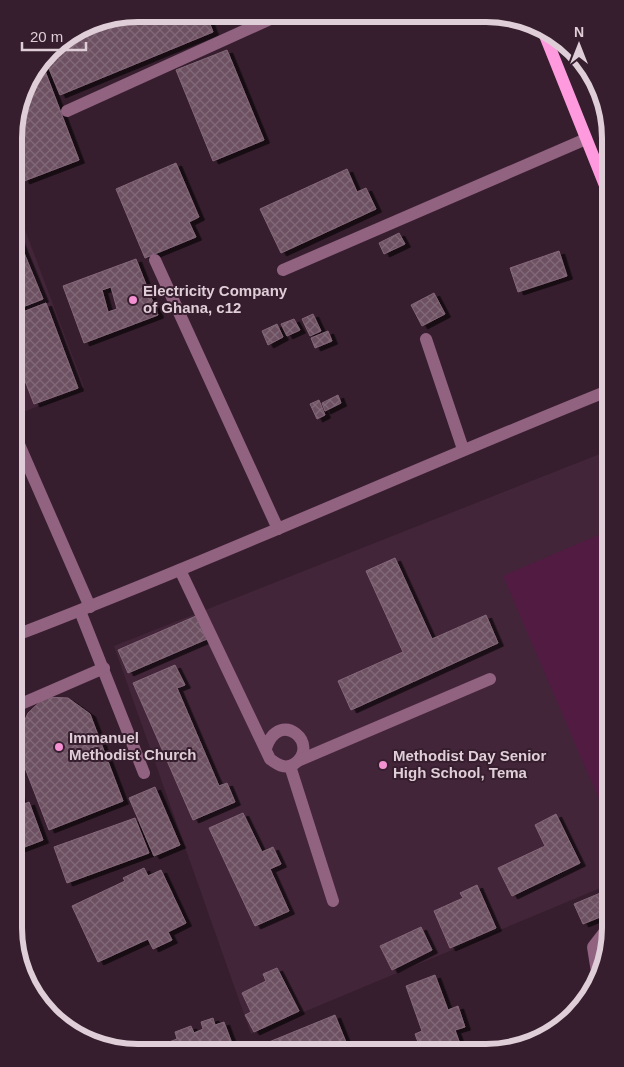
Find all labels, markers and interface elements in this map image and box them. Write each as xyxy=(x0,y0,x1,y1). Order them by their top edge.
scale bar xyxy=(22,20,86,52)
north arrow xyxy=(554,20,604,70)
text: N xyxy=(574,24,584,40)
text: 20 m xyxy=(30,28,63,45)
place label: Electricity Company of Ghana, c12 xyxy=(143,282,288,316)
marker: Electricity Company of Ghana, c12 xyxy=(127,294,139,306)
place label: Immanuel Methodist Church xyxy=(69,729,197,763)
marker: Immanuel Methodist Church xyxy=(53,741,65,753)
place label: Methodist Day Senior High School, Tema xyxy=(393,747,547,781)
marker: Methodist Day Senior High School, Tema xyxy=(377,759,389,771)

